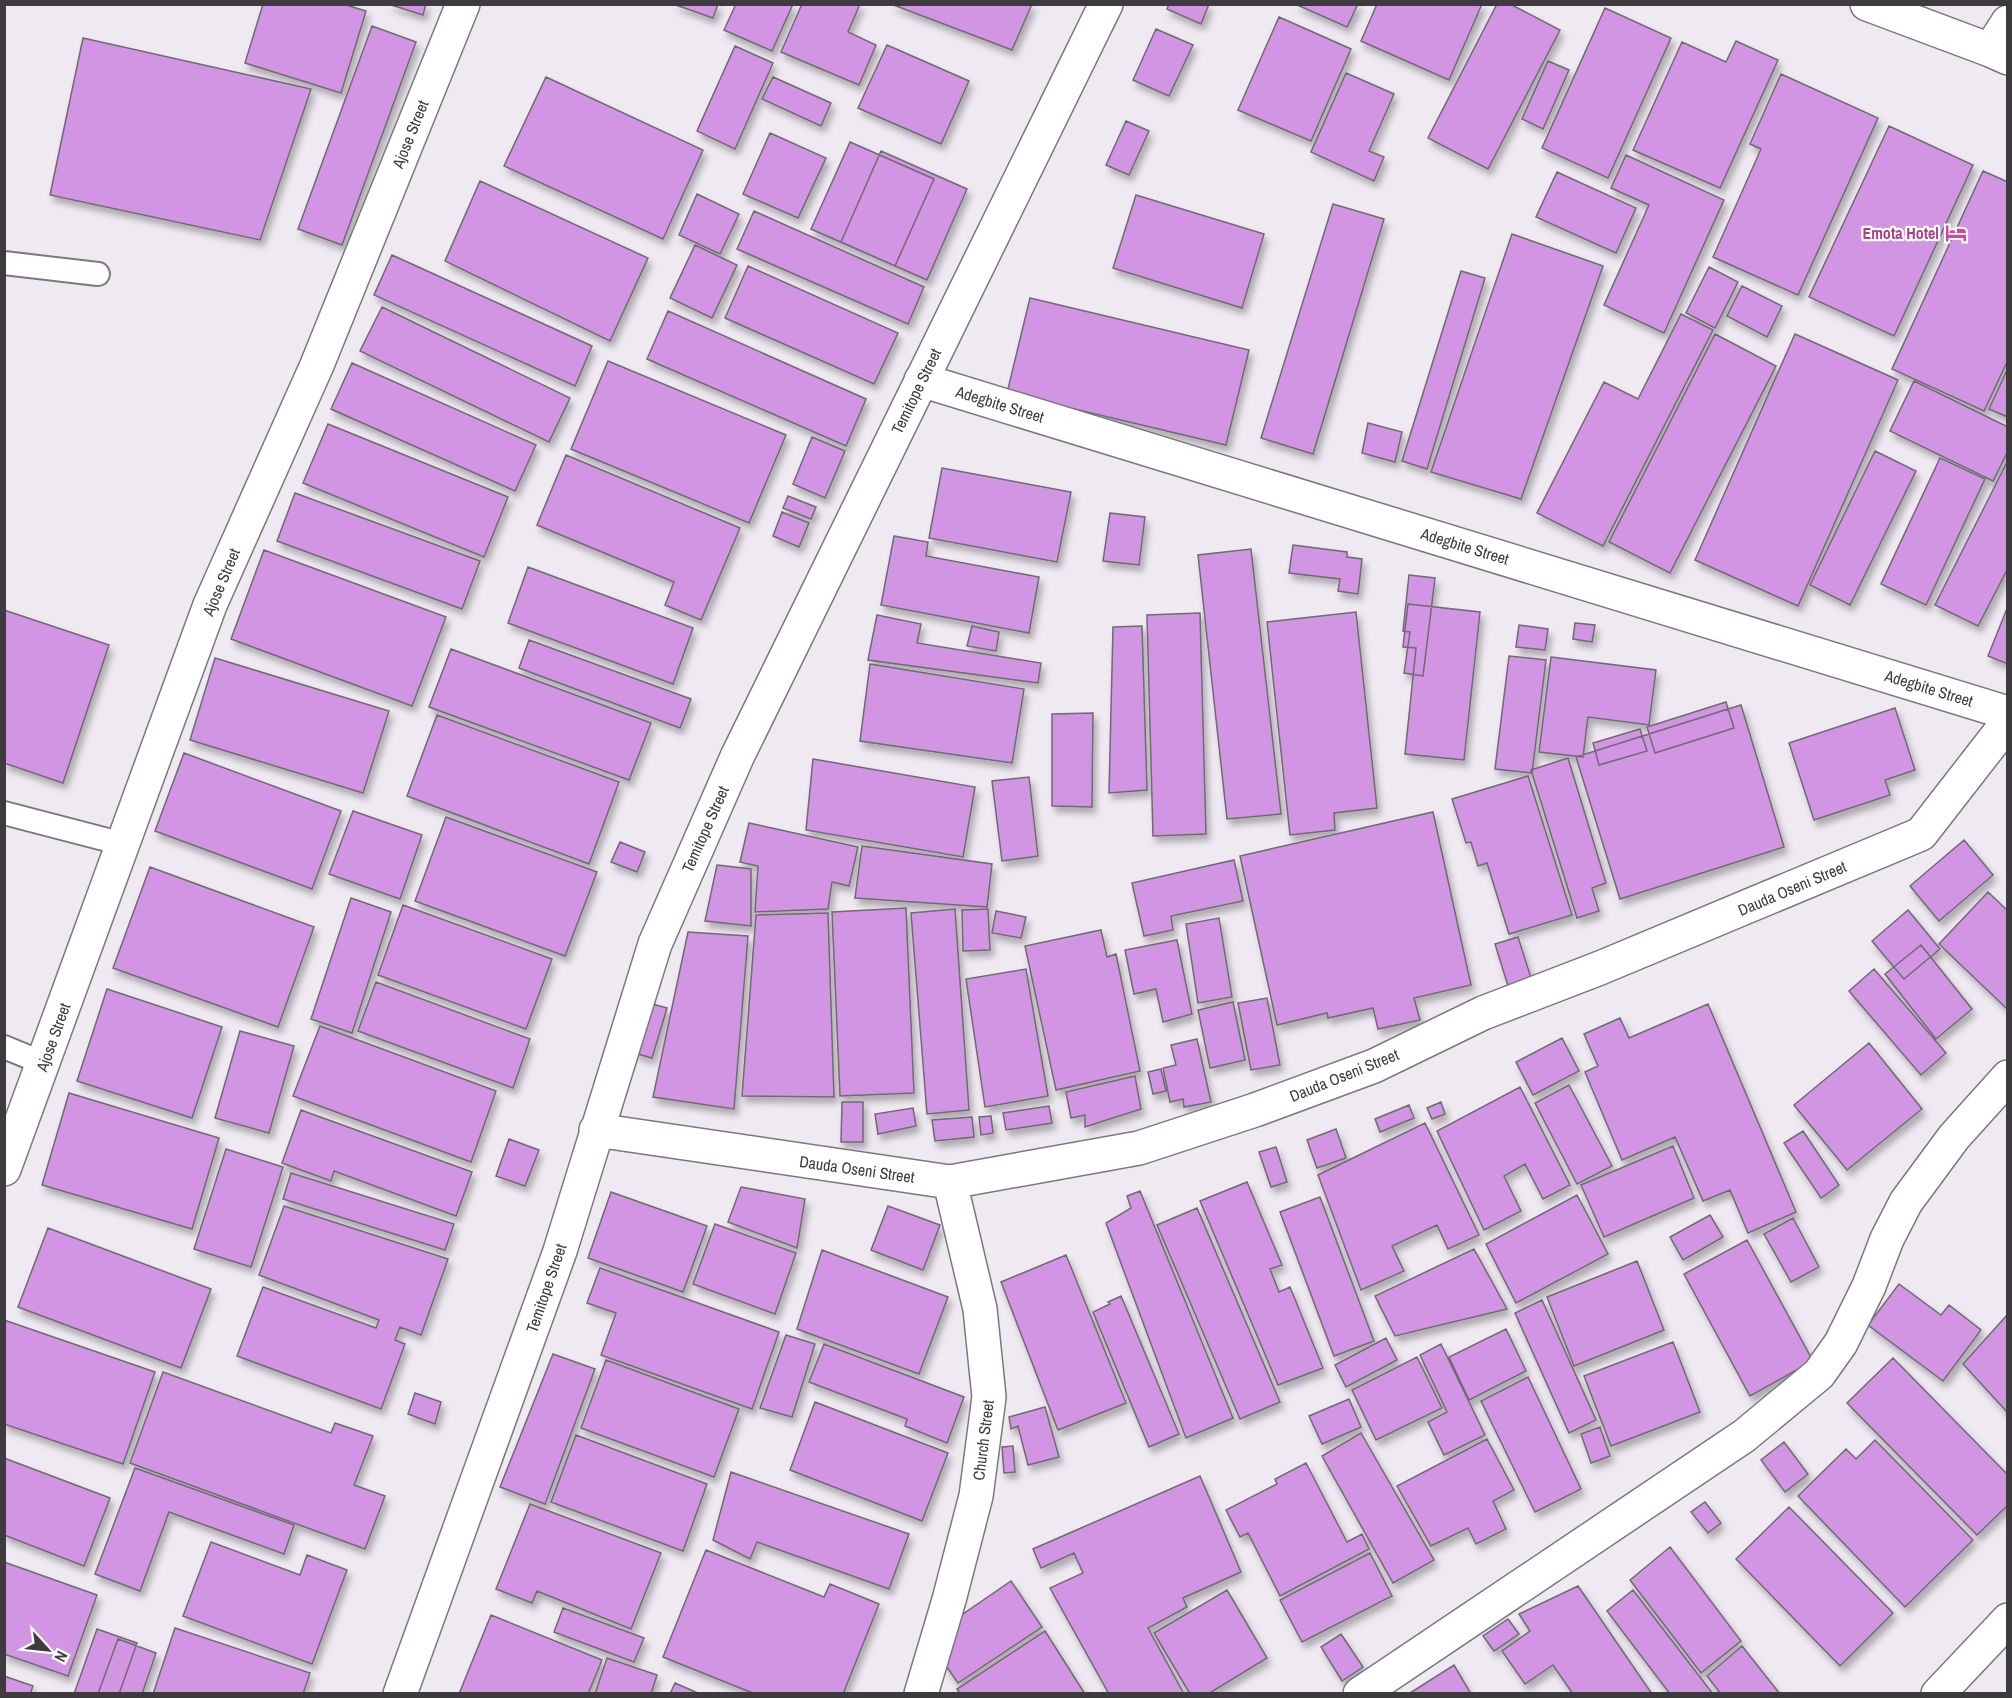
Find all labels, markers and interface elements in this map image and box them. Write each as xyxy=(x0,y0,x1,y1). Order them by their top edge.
street label: Ajose Street xyxy=(386,96,434,172)
hotel icon: Emota Hotel xyxy=(1944,221,1968,245)
place label: Emota Hotel xyxy=(1862,222,1939,244)
street label: Temitope Street xyxy=(886,344,946,437)
street label: Adegbite Street xyxy=(952,380,1047,428)
street label: Adegbite Street xyxy=(1417,522,1512,570)
street label: Ajose Street xyxy=(197,544,245,620)
street label: Adegbite Street xyxy=(1881,664,1976,712)
street label: Temitope Street xyxy=(676,782,734,876)
street label: Dauda Oseni Street xyxy=(1734,855,1850,921)
street label: Ajose Street xyxy=(30,999,76,1075)
street label: Dauda Oseni Street xyxy=(1286,1043,1402,1107)
street label: Dauda Oseni Street xyxy=(798,1150,916,1188)
street label: Temitope Street xyxy=(521,1240,572,1335)
street label: Church Street xyxy=(967,1398,999,1482)
north arrow xyxy=(18,1620,78,1680)
text: N xyxy=(49,1648,73,1666)

